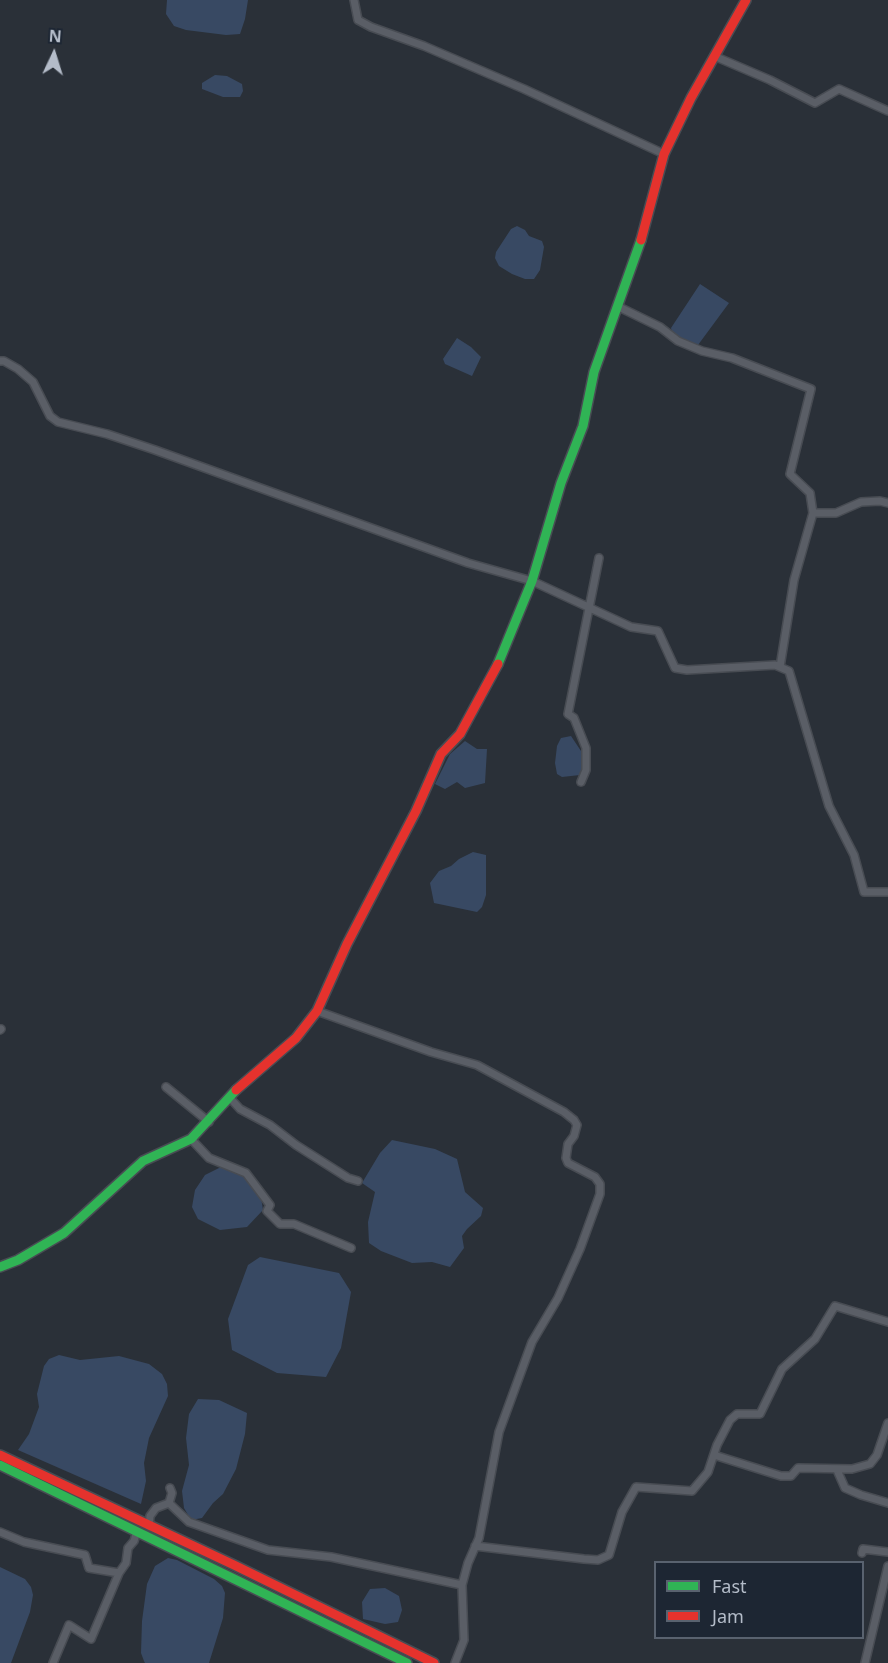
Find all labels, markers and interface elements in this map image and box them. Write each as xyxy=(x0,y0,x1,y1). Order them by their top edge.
north arrow xyxy=(24,24,84,84)
text: N xyxy=(48,25,63,47)
legend xyxy=(654,1561,864,1639)
text: Fast xyxy=(712,1574,747,1598)
text: Jam xyxy=(712,1604,744,1628)

